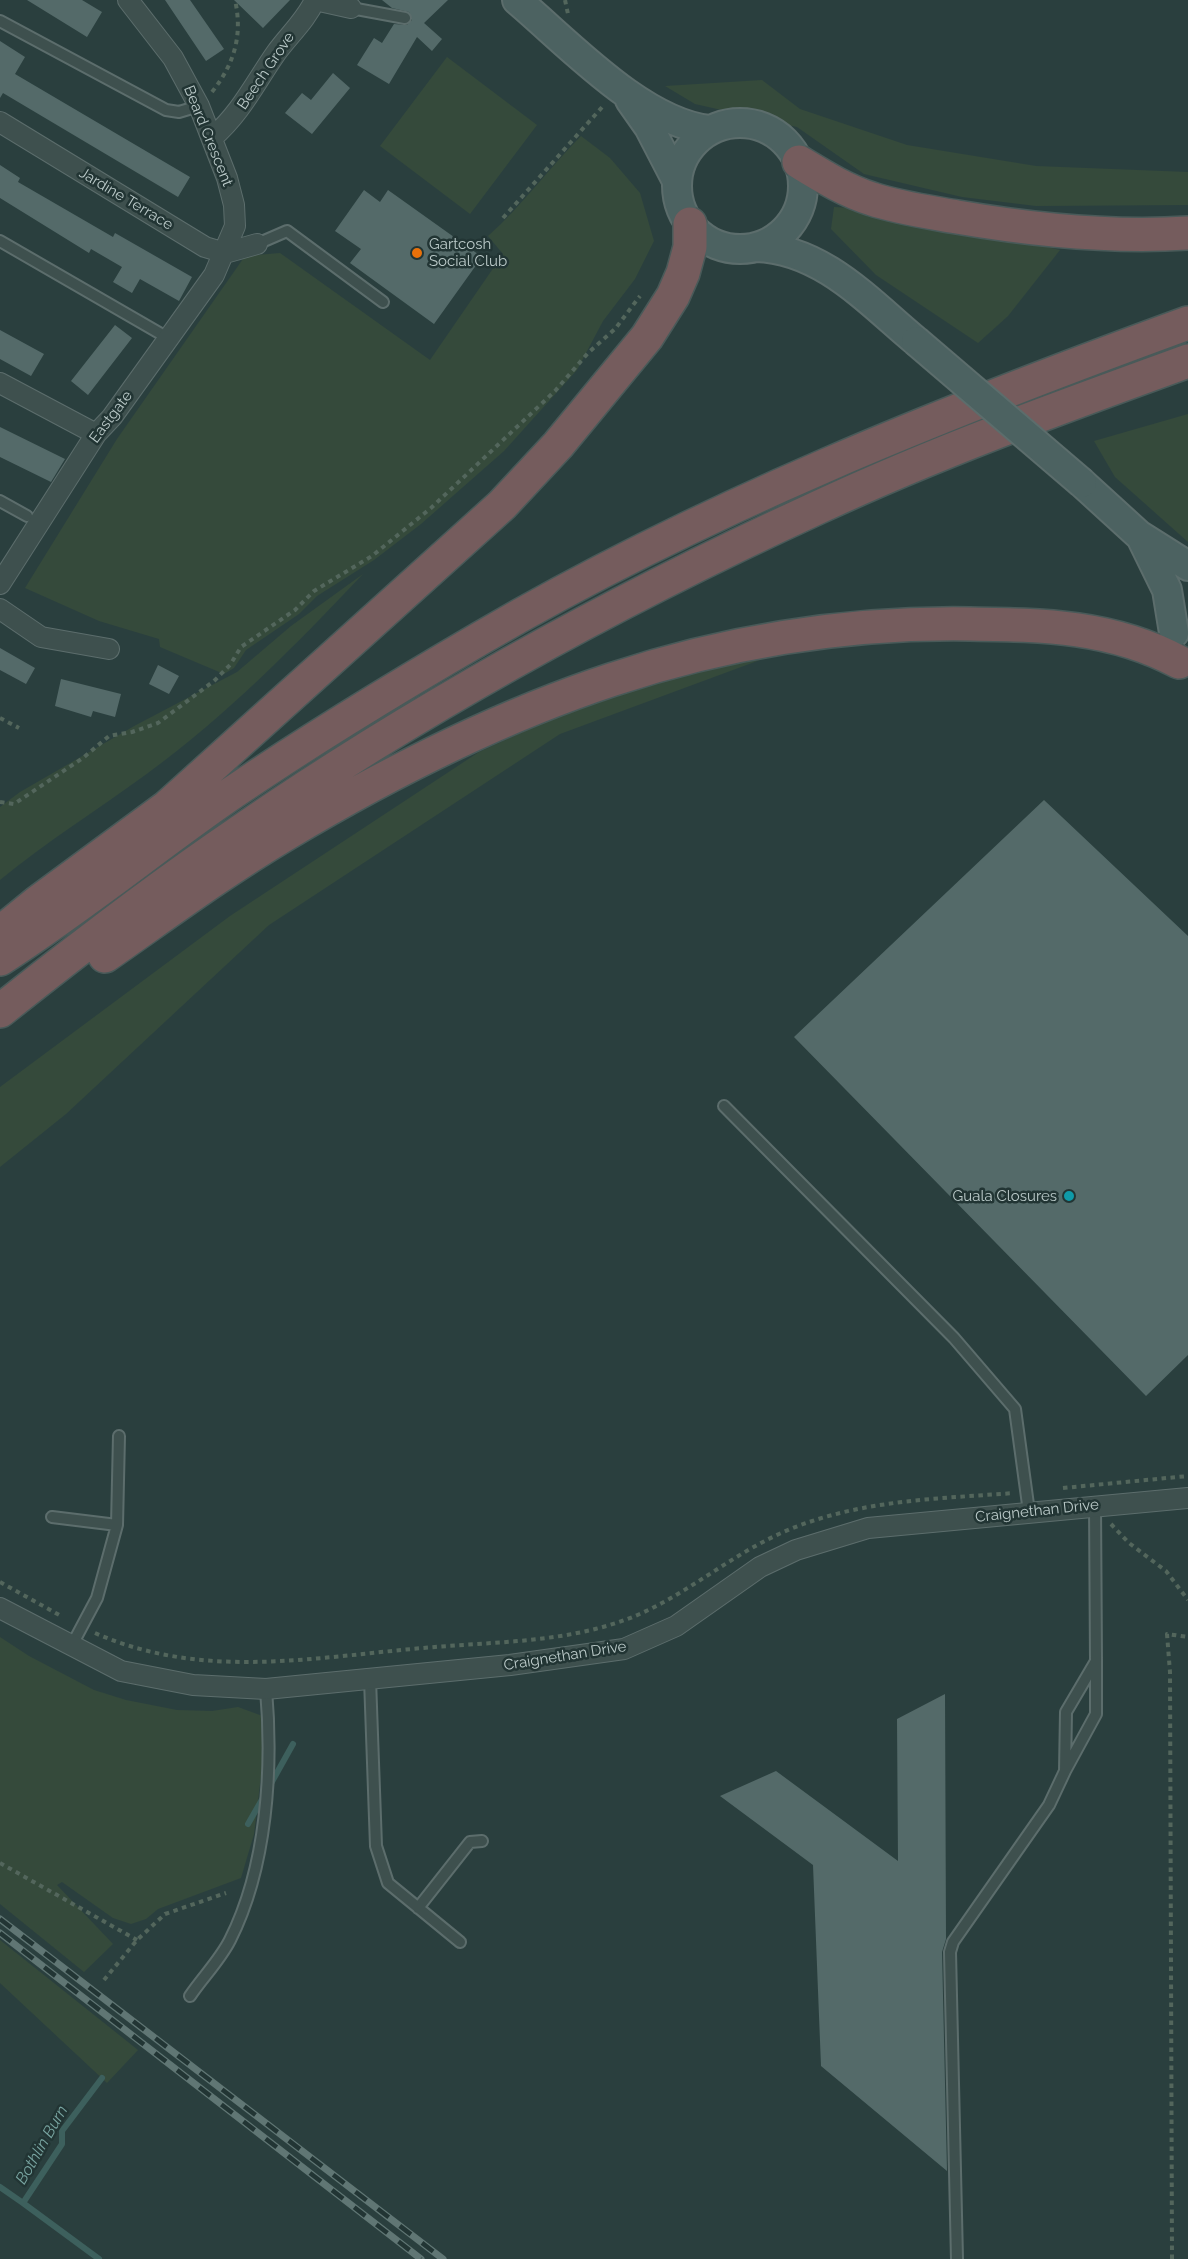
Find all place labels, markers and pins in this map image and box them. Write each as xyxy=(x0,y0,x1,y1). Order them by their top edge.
place label: Gartcosh Social Club xyxy=(429,235,507,270)
marker: Gartcosh Social Club xyxy=(410,246,424,260)
place label: Guala Closures xyxy=(953,1187,1057,1205)
marker: Guala Closures xyxy=(1062,1189,1076,1203)

